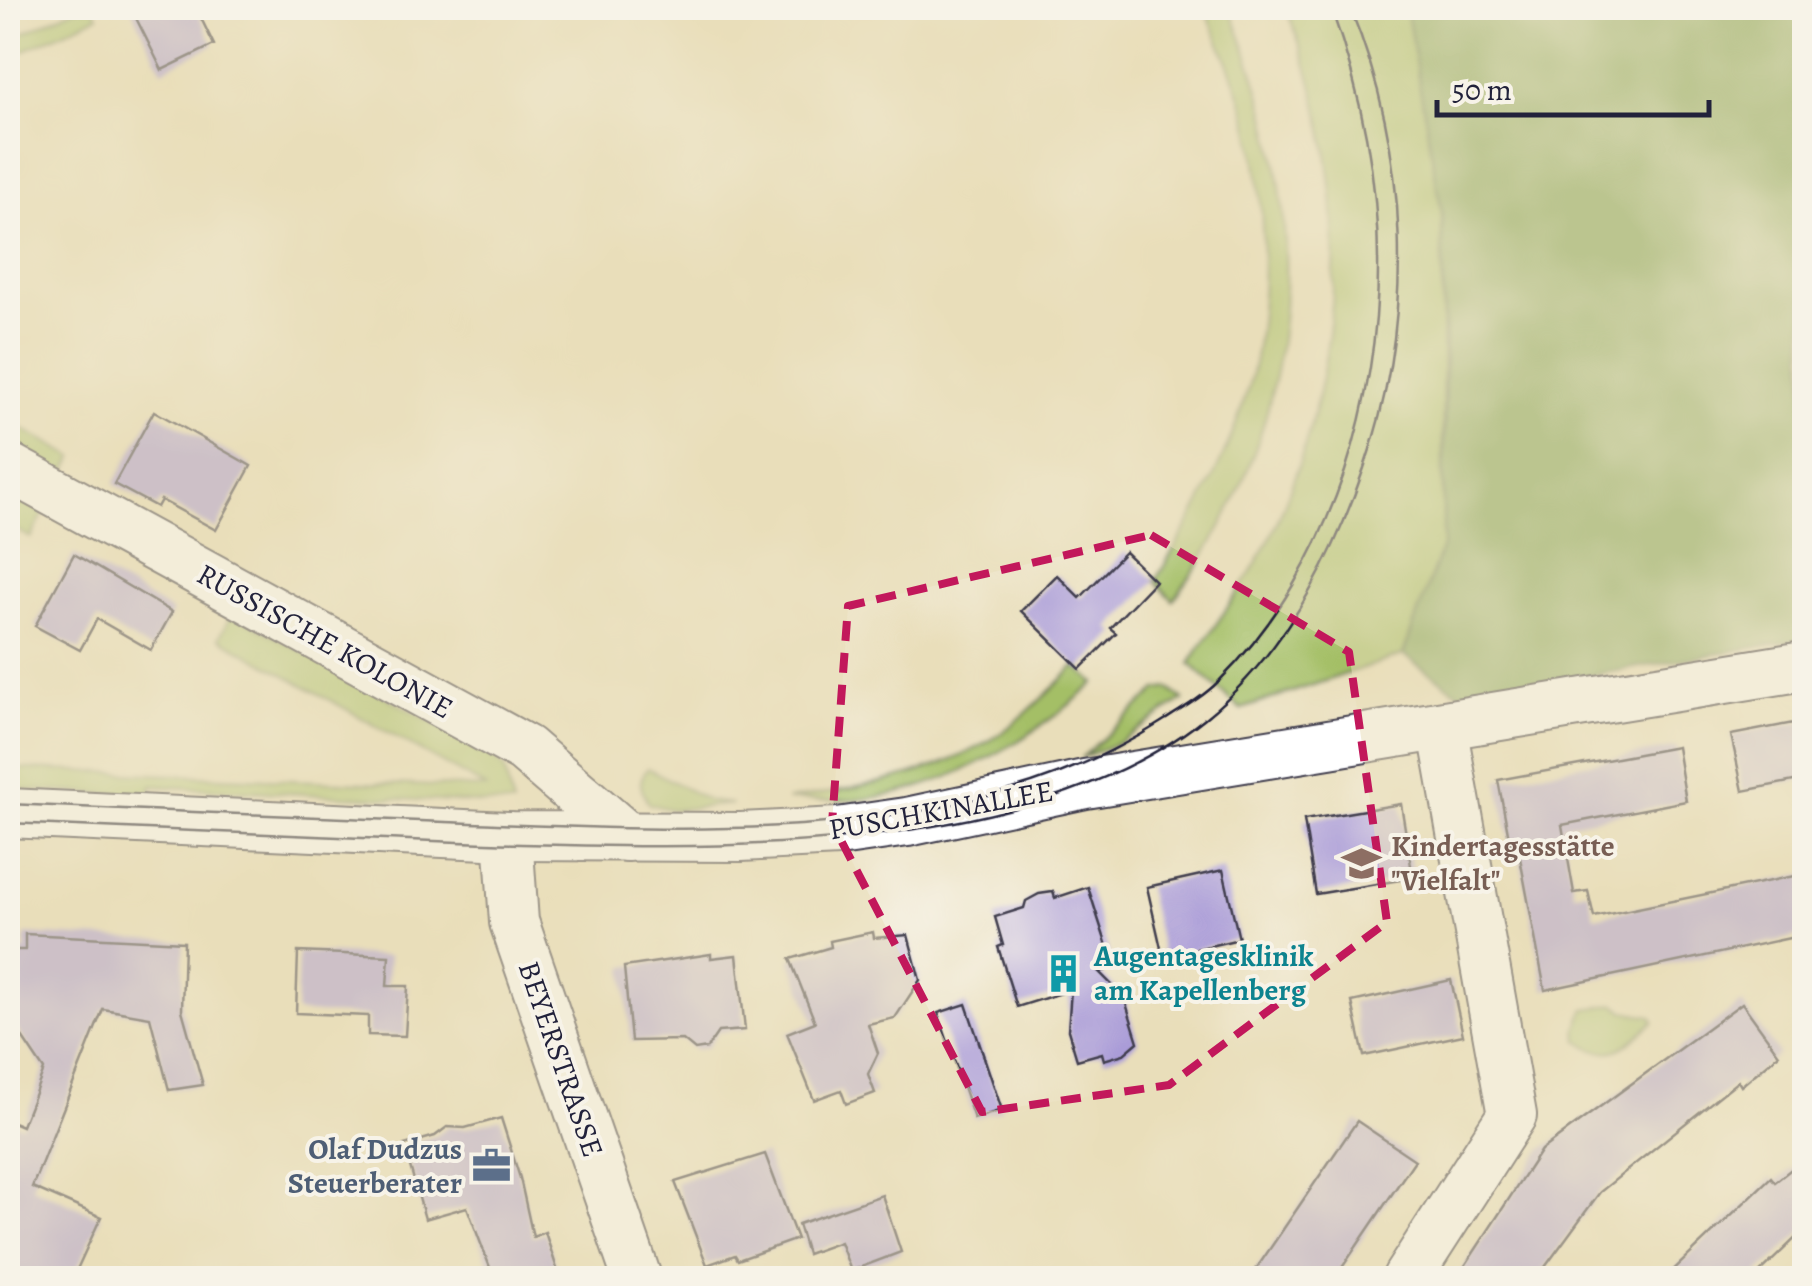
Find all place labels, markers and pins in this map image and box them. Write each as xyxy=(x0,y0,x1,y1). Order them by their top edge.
place label: Kindertagesstätte "Vielfalt" xyxy=(1391,826,1615,900)
school or university icon: Kindertagesstätte "Vielfalt" xyxy=(1340,842,1382,884)
place label: Augentagesklinik am Kapellenberg xyxy=(1093,936,1314,1010)
building icon: Augentagesklinik am Kapellenberg xyxy=(1043,952,1085,994)
place label: Olaf Dudzus Steuerberater xyxy=(288,1129,462,1203)
office icon: Olaf Dudzus Steuerberater xyxy=(471,1145,513,1187)

